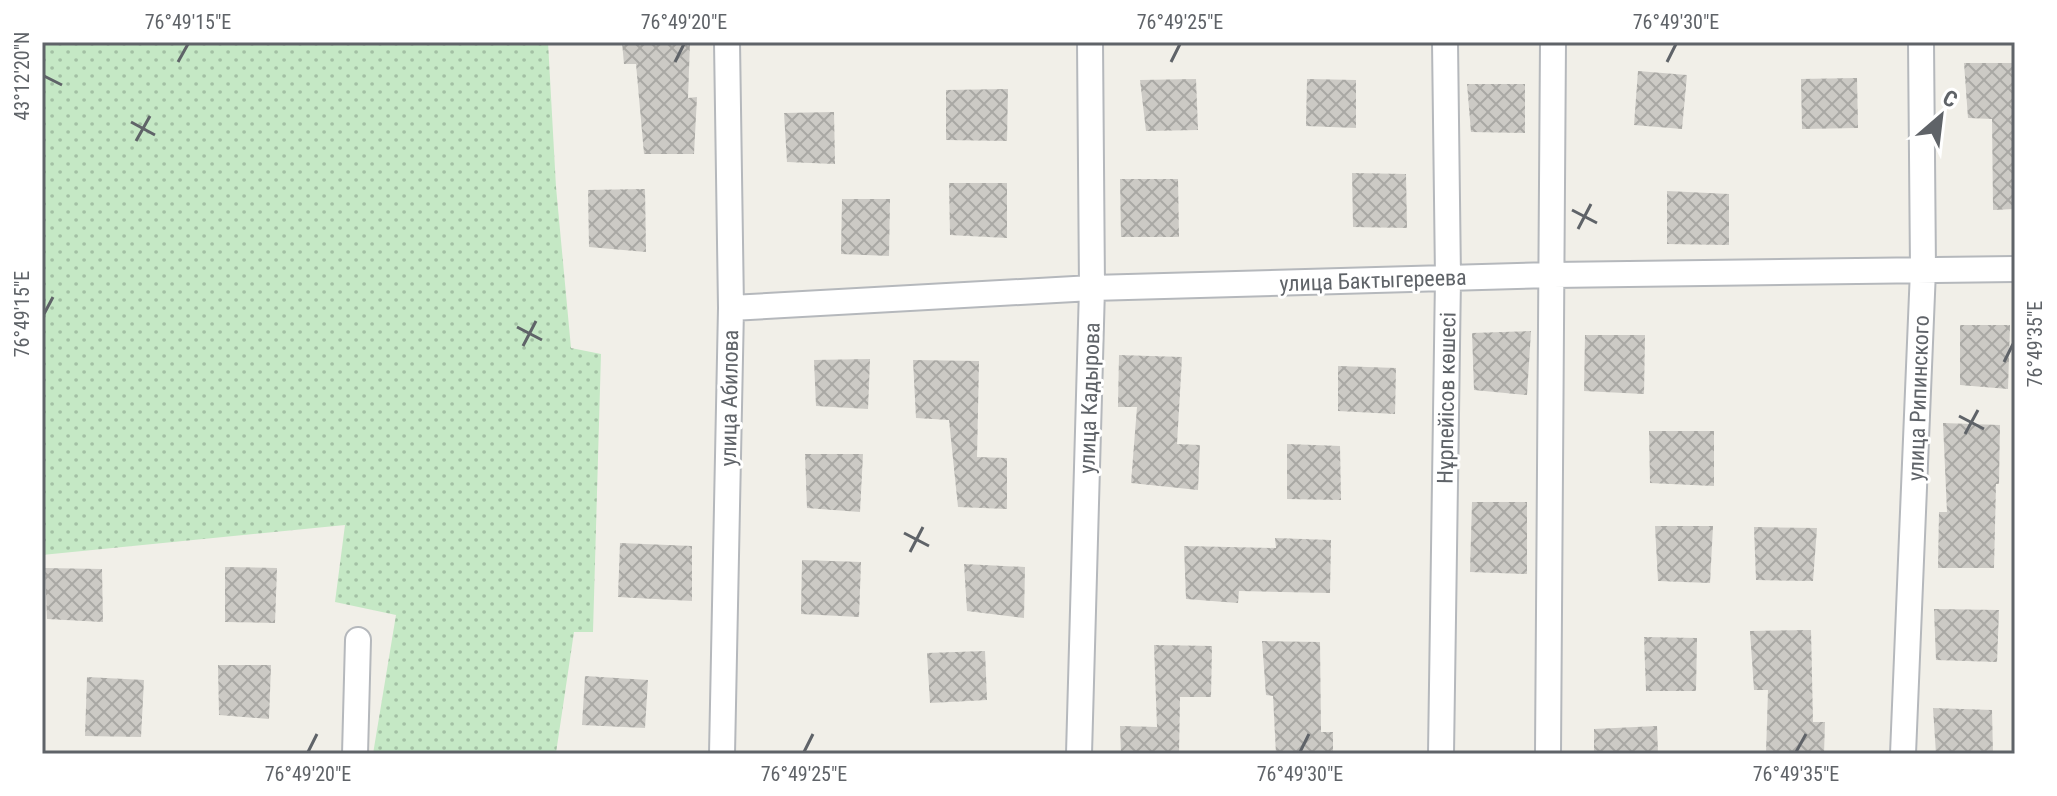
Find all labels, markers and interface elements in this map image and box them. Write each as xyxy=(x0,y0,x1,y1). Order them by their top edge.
text: 76°49'15"E xyxy=(145,10,231,34)
text: 76°49'20"E xyxy=(641,10,727,34)
text: 76°49'25"E xyxy=(1137,10,1223,34)
text: 76°49'30"E xyxy=(1633,10,1719,34)
text: 43°12'20"N xyxy=(10,31,34,121)
north arrow xyxy=(1901,76,1981,156)
text: С xyxy=(1939,85,1962,113)
street label: улица Бактыгереева xyxy=(1279,265,1467,296)
text: 76°49'15"E xyxy=(10,271,34,357)
text: 76°49'35"E xyxy=(2023,301,2047,387)
street label: Нұрпейісов көшесі xyxy=(1433,312,1460,484)
street label: улица Рипинского xyxy=(1903,315,1934,481)
street label: улица Кадырова xyxy=(1074,322,1105,474)
street label: улица Абилова xyxy=(716,330,743,466)
text: 76°49'20"E xyxy=(265,762,351,786)
text: 76°49'25"E xyxy=(761,762,847,786)
text: 76°49'30"E xyxy=(1257,762,1343,786)
text: 76°49'35"E xyxy=(1753,762,1839,786)

